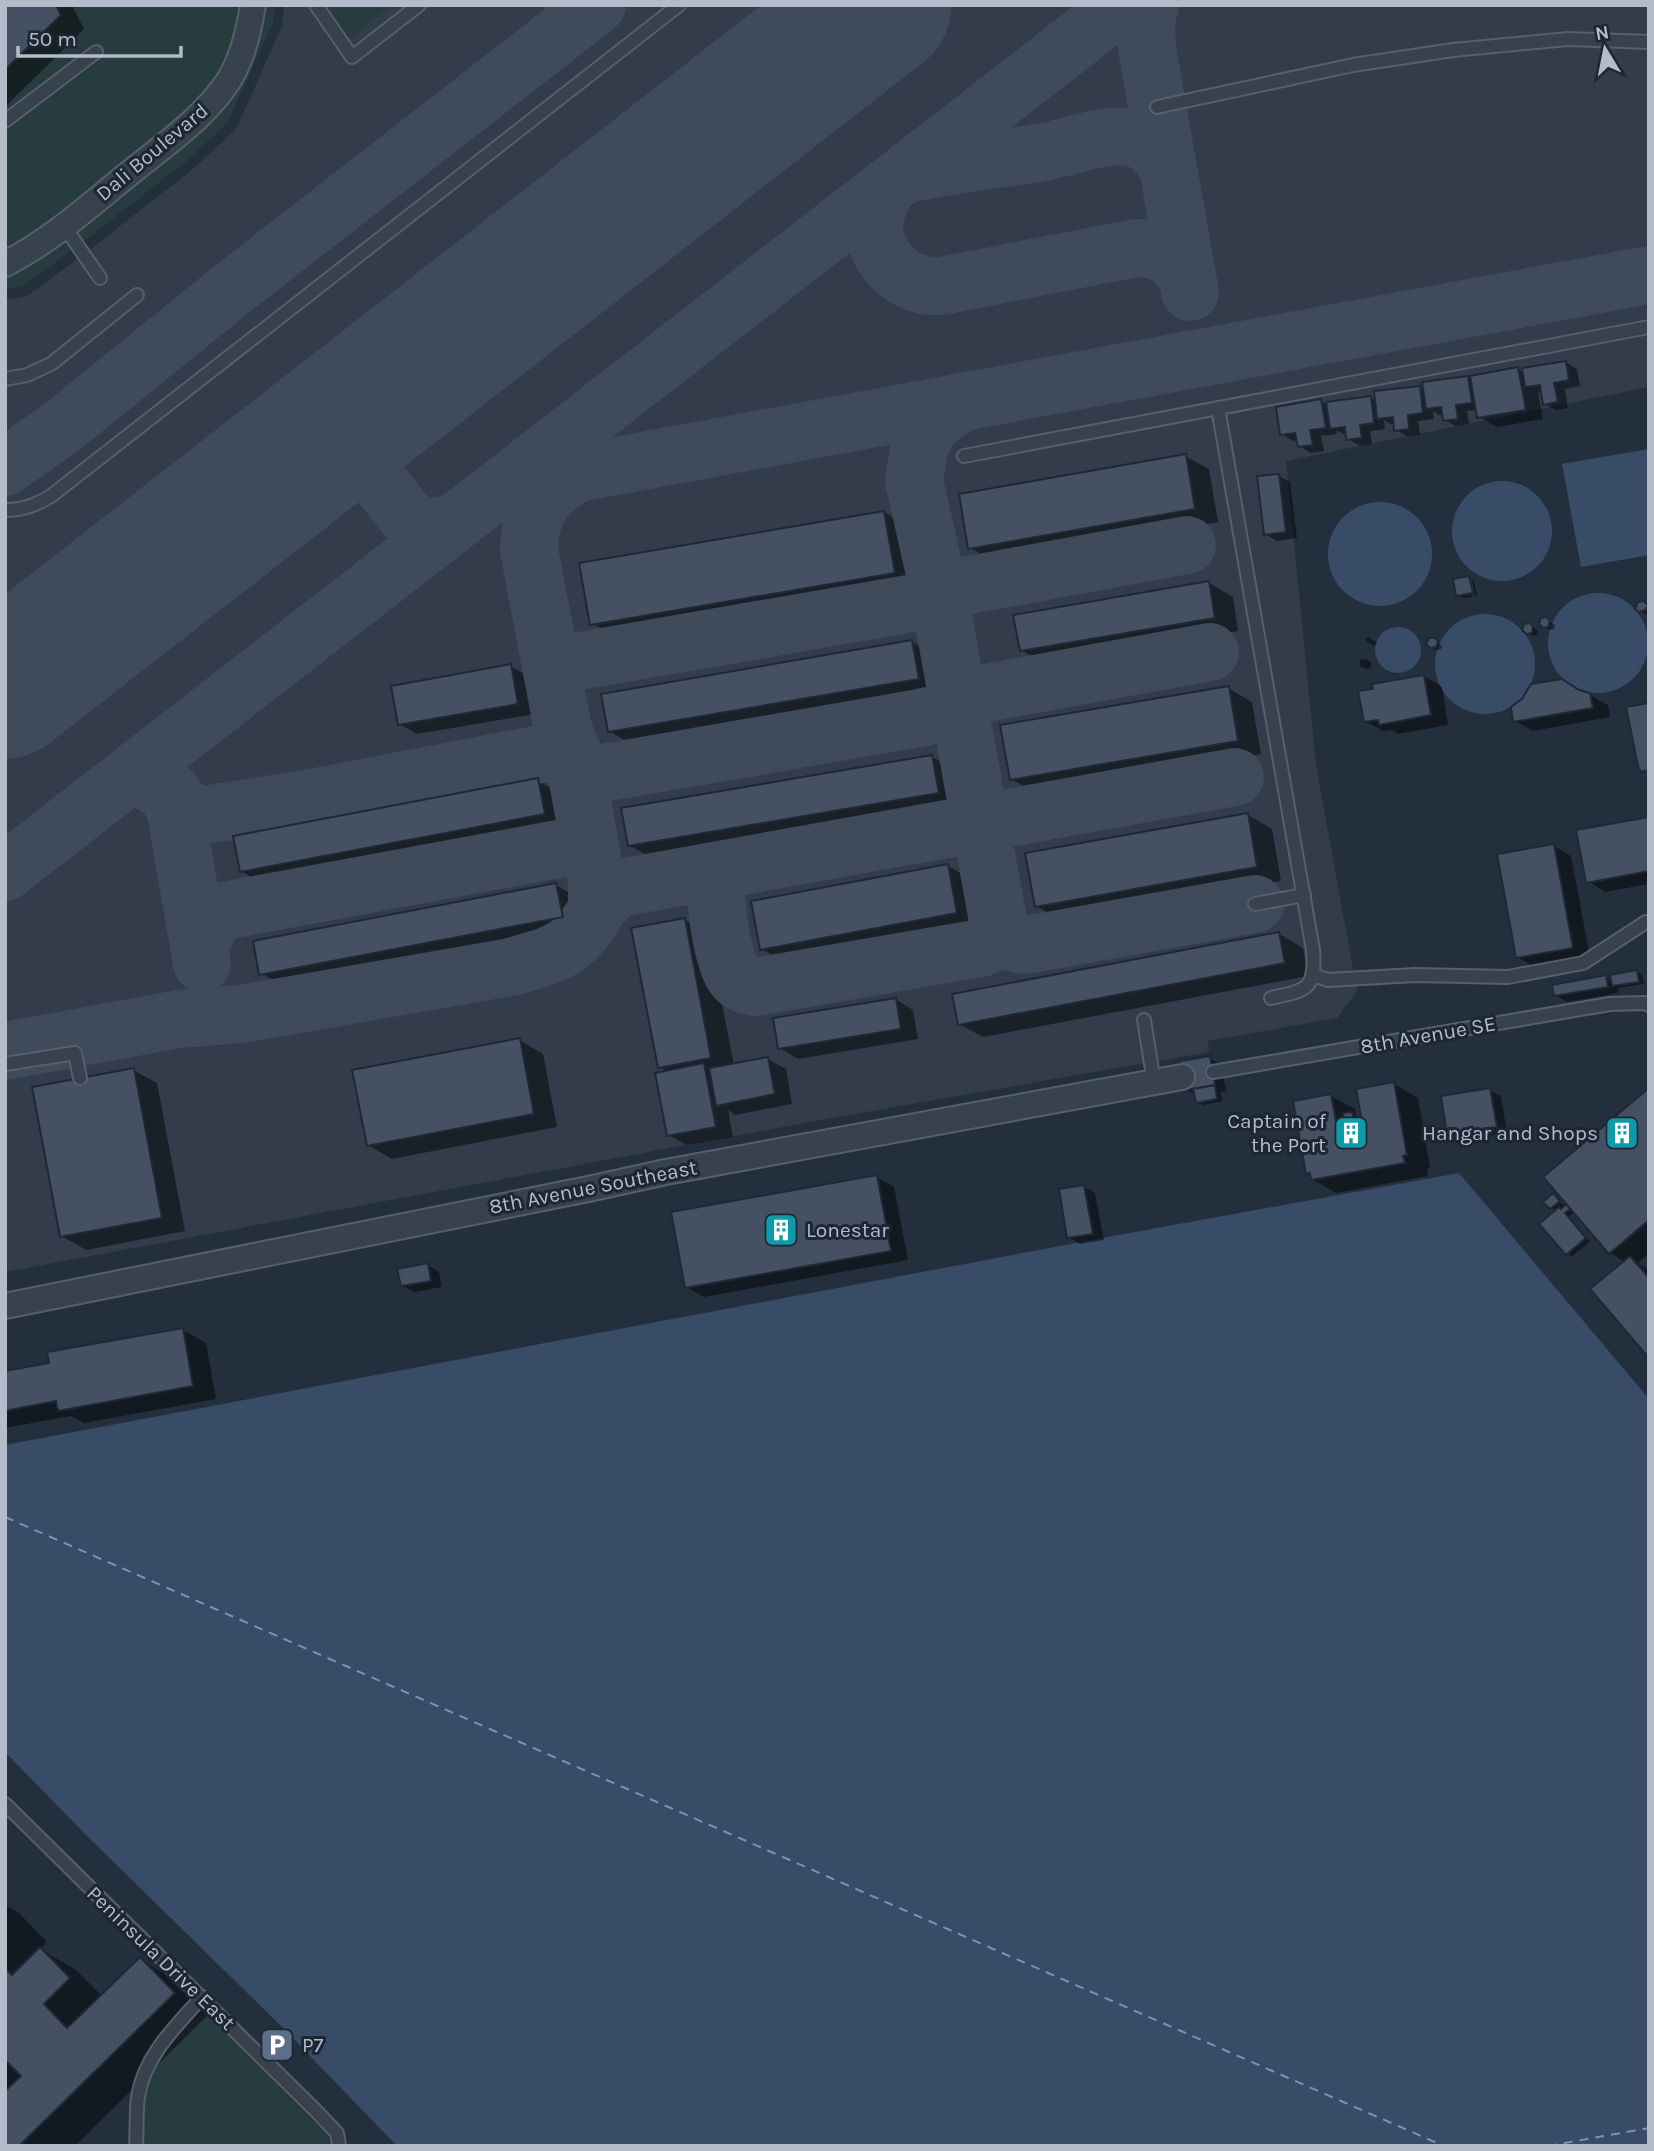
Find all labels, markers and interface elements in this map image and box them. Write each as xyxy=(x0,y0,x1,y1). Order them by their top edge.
scale bar xyxy=(18,14,180,58)
north arrow xyxy=(1570,14,1640,84)
text: N xyxy=(1594,21,1611,45)
text: 50 m xyxy=(28,27,77,51)
street label: Dali Boulevard xyxy=(91,98,213,206)
street label: 8th Avenue SE xyxy=(1358,1011,1498,1059)
place label: Captain of the Port xyxy=(1227,1109,1327,1157)
building icon: Captain of the Port xyxy=(1332,1114,1370,1152)
building icon: Hangar and Shops xyxy=(1603,1114,1641,1152)
place label: Hangar and Shops xyxy=(1422,1121,1598,1145)
street label: 8th Avenue Southeast xyxy=(487,1155,699,1219)
building icon: Lonestar xyxy=(762,1211,800,1249)
place label: Lonestar xyxy=(806,1218,889,1242)
street label: Peninsula Drive East xyxy=(82,1881,240,2035)
parking icon: P7 xyxy=(258,2026,296,2064)
place label: P7 xyxy=(302,2033,324,2057)

